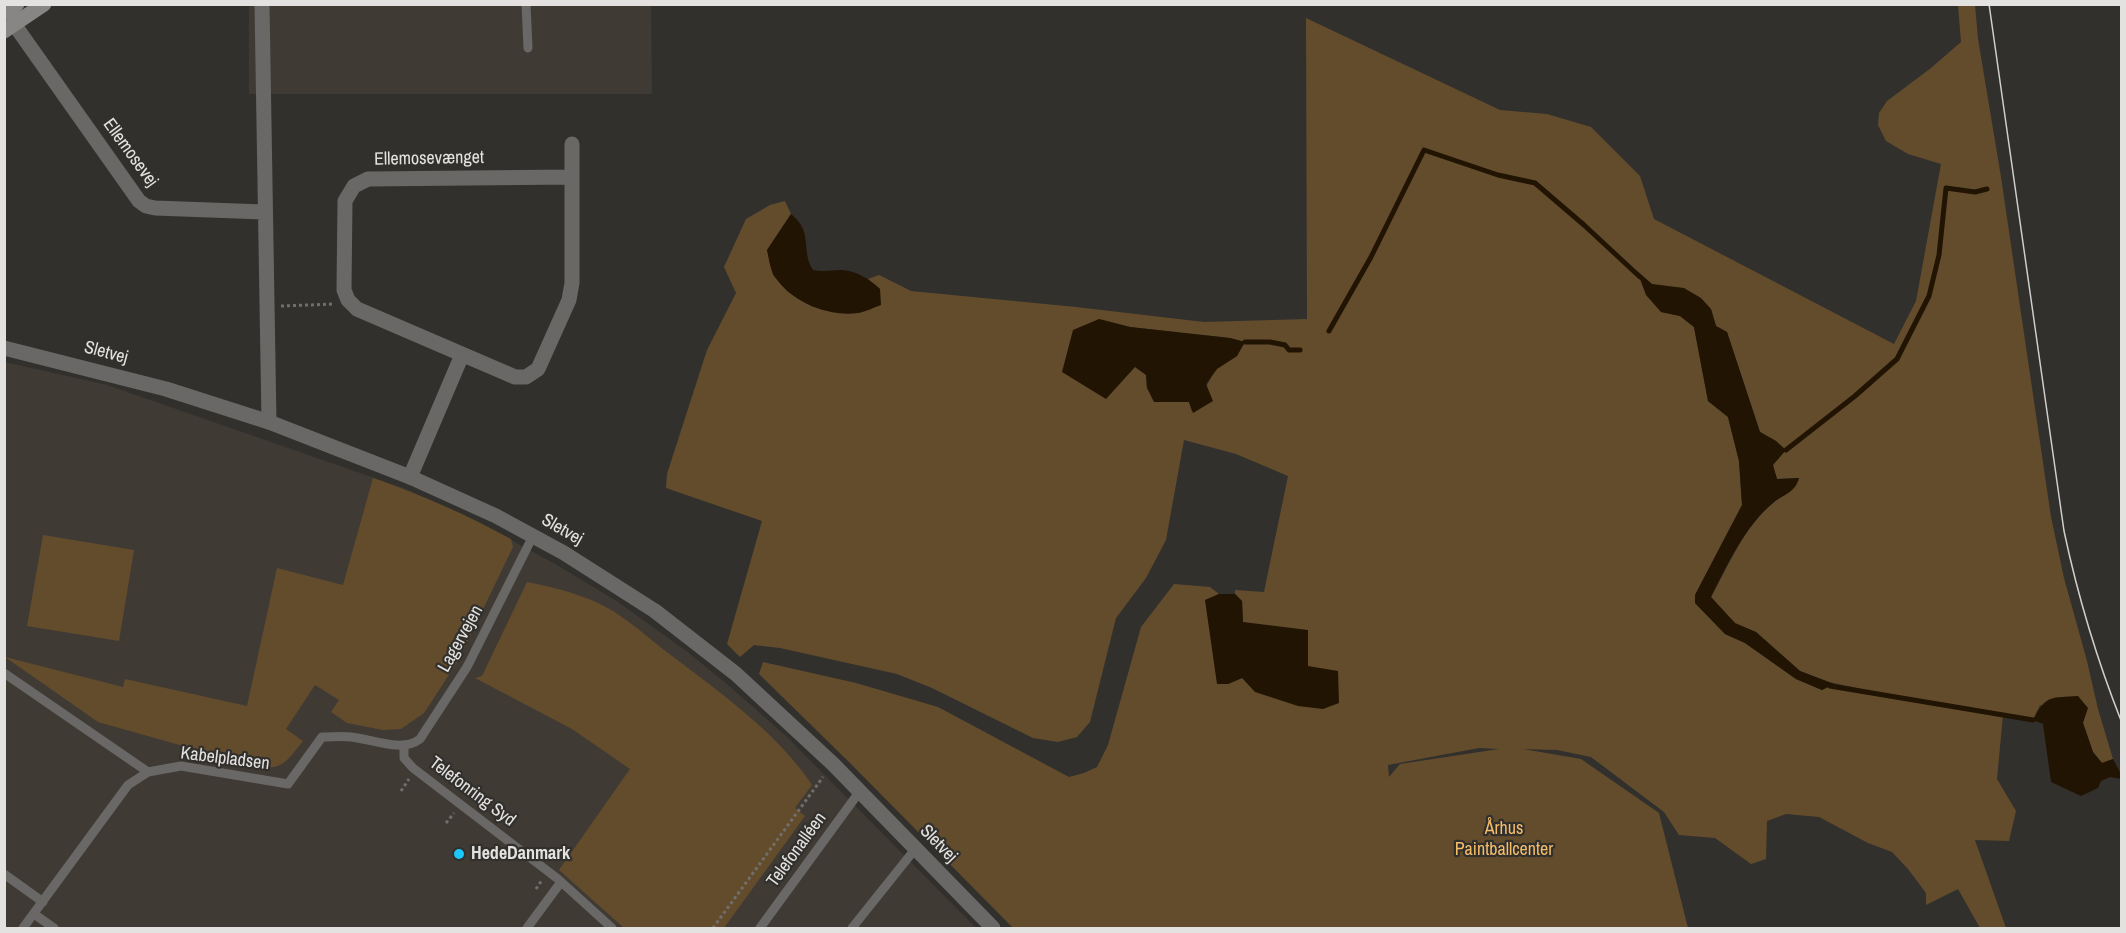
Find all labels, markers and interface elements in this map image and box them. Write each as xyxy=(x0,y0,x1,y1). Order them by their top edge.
street label: Ellemosevej xyxy=(98,114,162,192)
street label: Ellemosevænget xyxy=(374,147,484,171)
street label: Sletvej xyxy=(82,337,130,369)
street label: Sletvej xyxy=(537,510,587,550)
street label: Lagervejen xyxy=(434,602,488,676)
street label: Kabelpladsen xyxy=(179,743,271,775)
street label: Telefonring Syd xyxy=(425,753,519,831)
street label: Telefonalléen xyxy=(763,808,831,892)
park label: Århus Paintballcenter xyxy=(1455,818,1553,860)
street label: Sletvej xyxy=(915,821,961,867)
place label: HedeDanmark xyxy=(471,843,570,865)
marker: HedeDanmark xyxy=(452,847,466,861)

